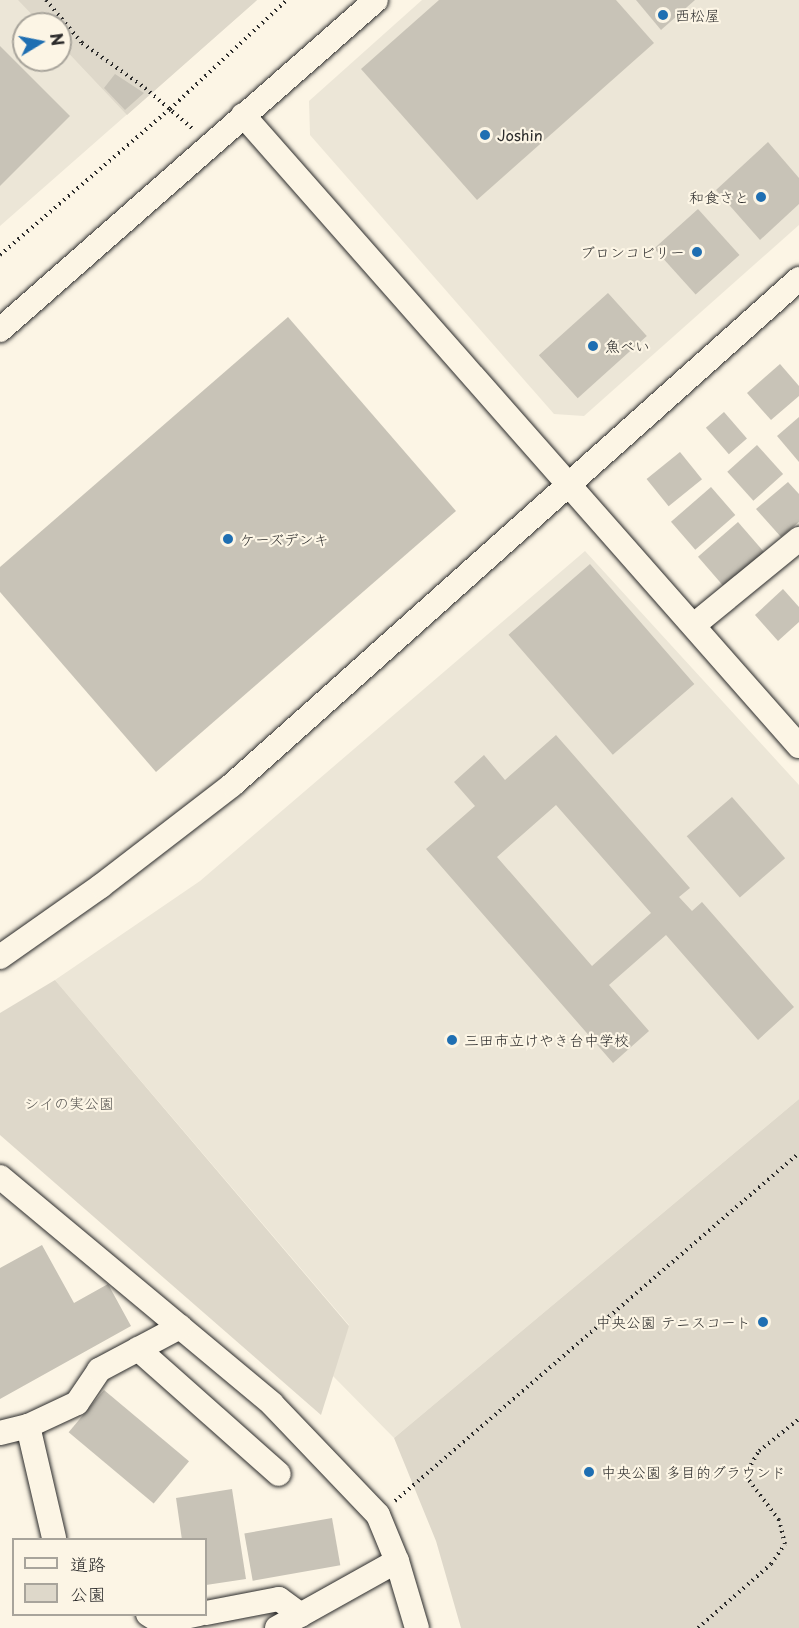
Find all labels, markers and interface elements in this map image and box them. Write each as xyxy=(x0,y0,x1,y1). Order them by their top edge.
place label: 西松屋 xyxy=(675,6,720,24)
marker: 西松屋 xyxy=(656,8,670,22)
north arrow xyxy=(12,12,72,72)
text: N xyxy=(45,31,71,48)
place label: Joshin xyxy=(497,126,543,144)
marker: Joshin xyxy=(478,128,492,142)
place label: 和食さと xyxy=(689,188,749,206)
marker: 和食さと xyxy=(754,190,768,204)
place label: ブロンコビリー xyxy=(580,243,685,261)
marker: ブロンコビリー xyxy=(690,245,704,259)
place label: 魚べい xyxy=(605,337,650,355)
marker: 魚べい xyxy=(586,339,600,353)
place label: ケーズデンキ xyxy=(240,530,330,548)
marker: ケーズデンキ xyxy=(221,532,235,546)
place label: 三田市立けやき台中学校 xyxy=(464,1031,629,1049)
marker: 三田市立けやき台中学校 xyxy=(445,1033,459,1047)
park label: シイの実公園 xyxy=(24,1094,114,1112)
place label: 中央公園 テニスコート xyxy=(596,1313,751,1331)
marker: 中央公園 テニスコート xyxy=(756,1315,770,1329)
place label: 中央公園 多目的グラウンド xyxy=(601,1463,786,1481)
marker: 中央公園 多目的グラウンド xyxy=(582,1465,596,1479)
legend xyxy=(12,1538,207,1616)
text: 道路 xyxy=(70,1550,106,1577)
text: 公園 xyxy=(70,1580,106,1607)

